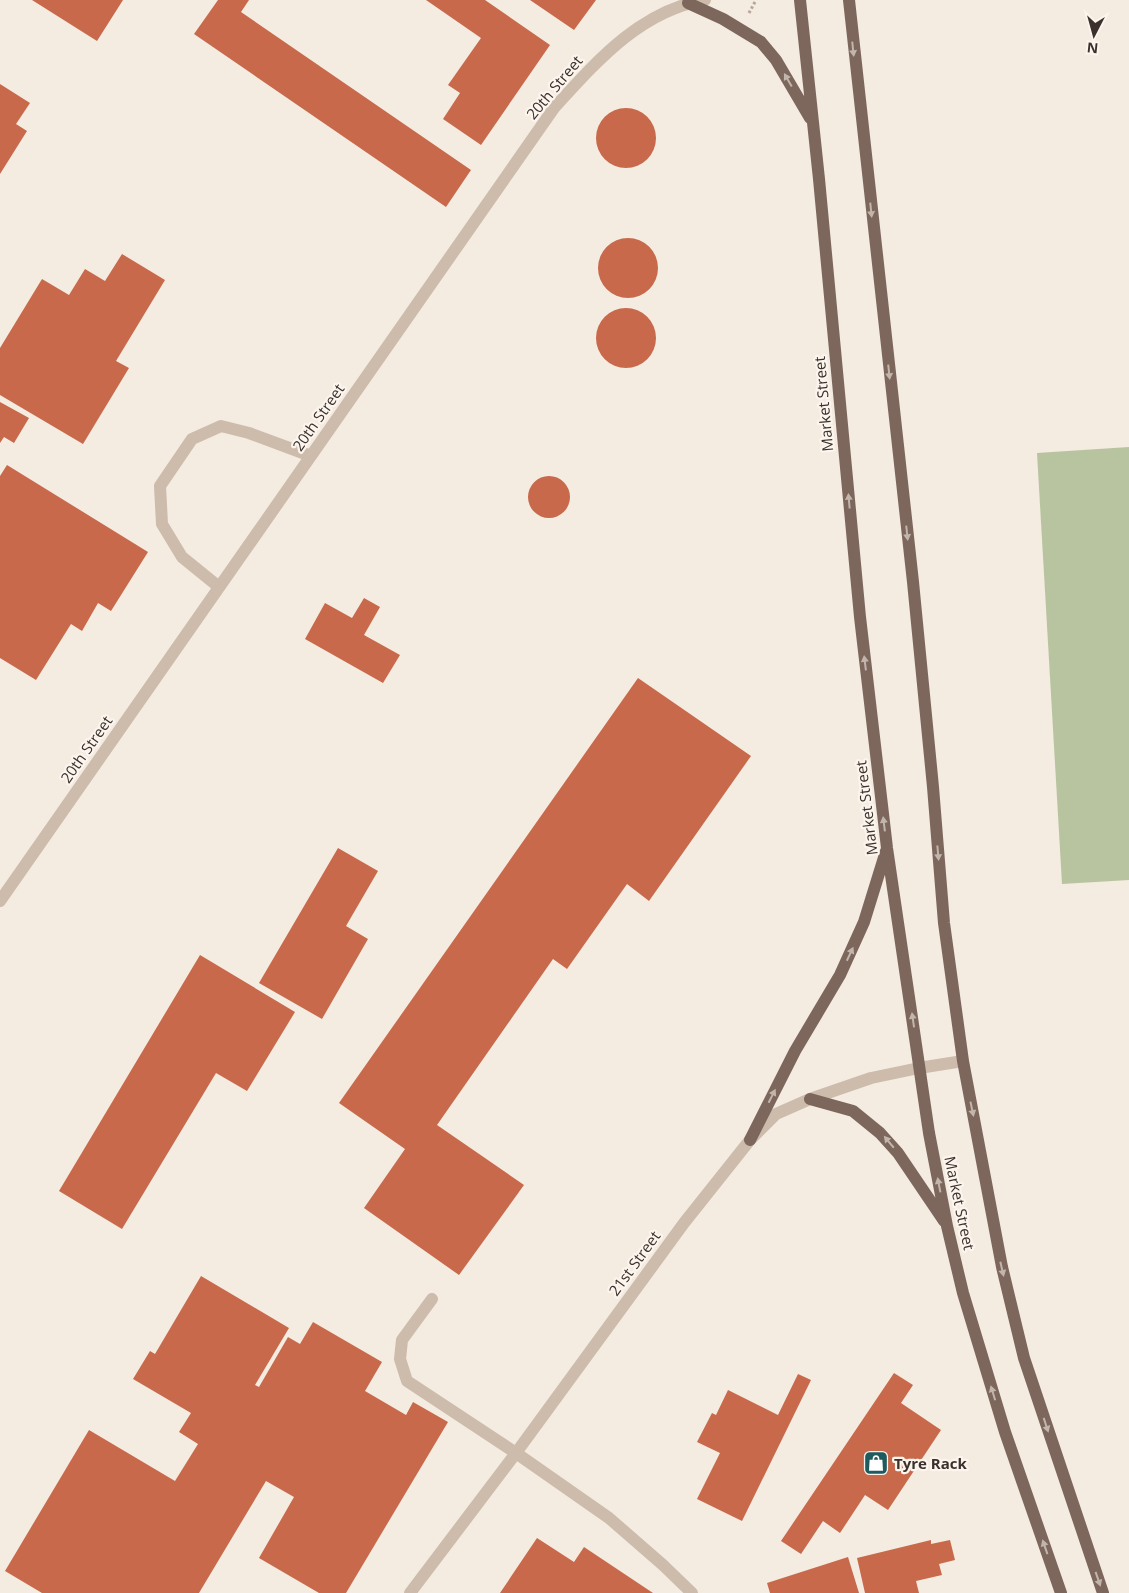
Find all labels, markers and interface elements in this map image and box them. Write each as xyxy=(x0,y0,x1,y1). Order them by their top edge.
north arrow xyxy=(1069,10,1119,60)
text: N xyxy=(1086,38,1099,58)
one-way arrow xyxy=(849,41,857,57)
street label: 20th Street xyxy=(521,51,587,123)
one-way arrow xyxy=(784,72,792,87)
one-way arrow xyxy=(867,202,875,218)
street label: Market Street xyxy=(809,356,837,452)
one-way arrow xyxy=(885,364,893,380)
street label: 20th Street xyxy=(288,380,348,454)
one-way arrow xyxy=(845,493,853,509)
one-way arrow xyxy=(903,525,911,541)
one-way arrow xyxy=(861,654,869,670)
street label: 20th Street xyxy=(56,712,116,786)
street label: Market Street xyxy=(850,759,882,857)
one-way arrow xyxy=(880,816,888,832)
one-way arrow xyxy=(934,845,942,861)
one-way arrow xyxy=(845,946,854,961)
one-way arrow xyxy=(909,1011,917,1027)
one-way arrow xyxy=(768,1089,776,1103)
one-way arrow xyxy=(968,1102,976,1117)
one-way arrow xyxy=(883,1137,895,1149)
street label: Market Street xyxy=(940,1154,980,1252)
one-way arrow xyxy=(934,1177,942,1193)
street label: 21st Street xyxy=(604,1227,664,1299)
one-way arrow xyxy=(998,1261,1006,1276)
one-way arrow xyxy=(989,1385,997,1400)
one-way arrow xyxy=(1042,1418,1050,1433)
shop icon: Tyre Rack xyxy=(863,1450,889,1476)
place label: Tyre Rack xyxy=(894,1453,967,1473)
one-way arrow xyxy=(1041,1539,1049,1554)
one-way arrow xyxy=(1094,1572,1102,1587)

